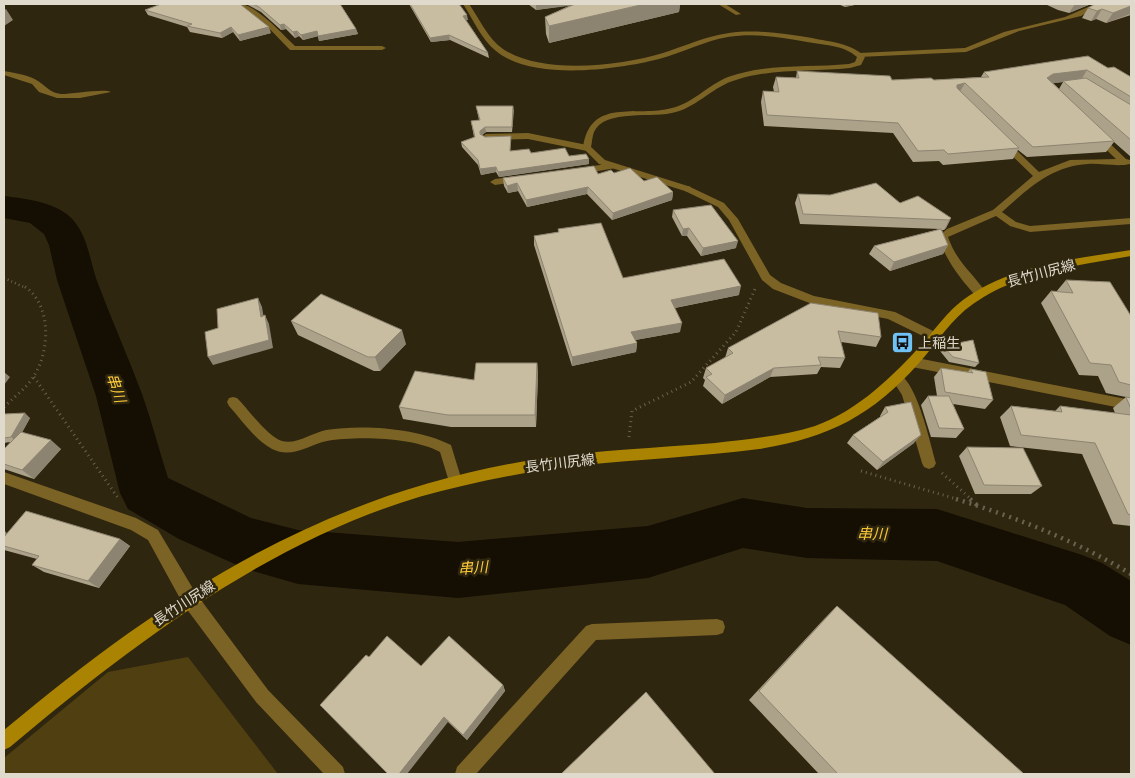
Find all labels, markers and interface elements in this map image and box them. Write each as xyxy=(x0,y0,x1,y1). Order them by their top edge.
street label: 長竹川尻線 xyxy=(1005,255,1077,292)
bus stop icon: 上稲生 xyxy=(890,331,914,355)
place label: 上稲生 xyxy=(918,334,960,353)
water label: 串川 xyxy=(102,371,131,407)
street label: 長竹川尻線 xyxy=(524,450,596,477)
water label: 串川 xyxy=(857,524,889,544)
water label: 串川 xyxy=(457,557,491,579)
street label: 長竹川尻線 xyxy=(150,576,219,630)

